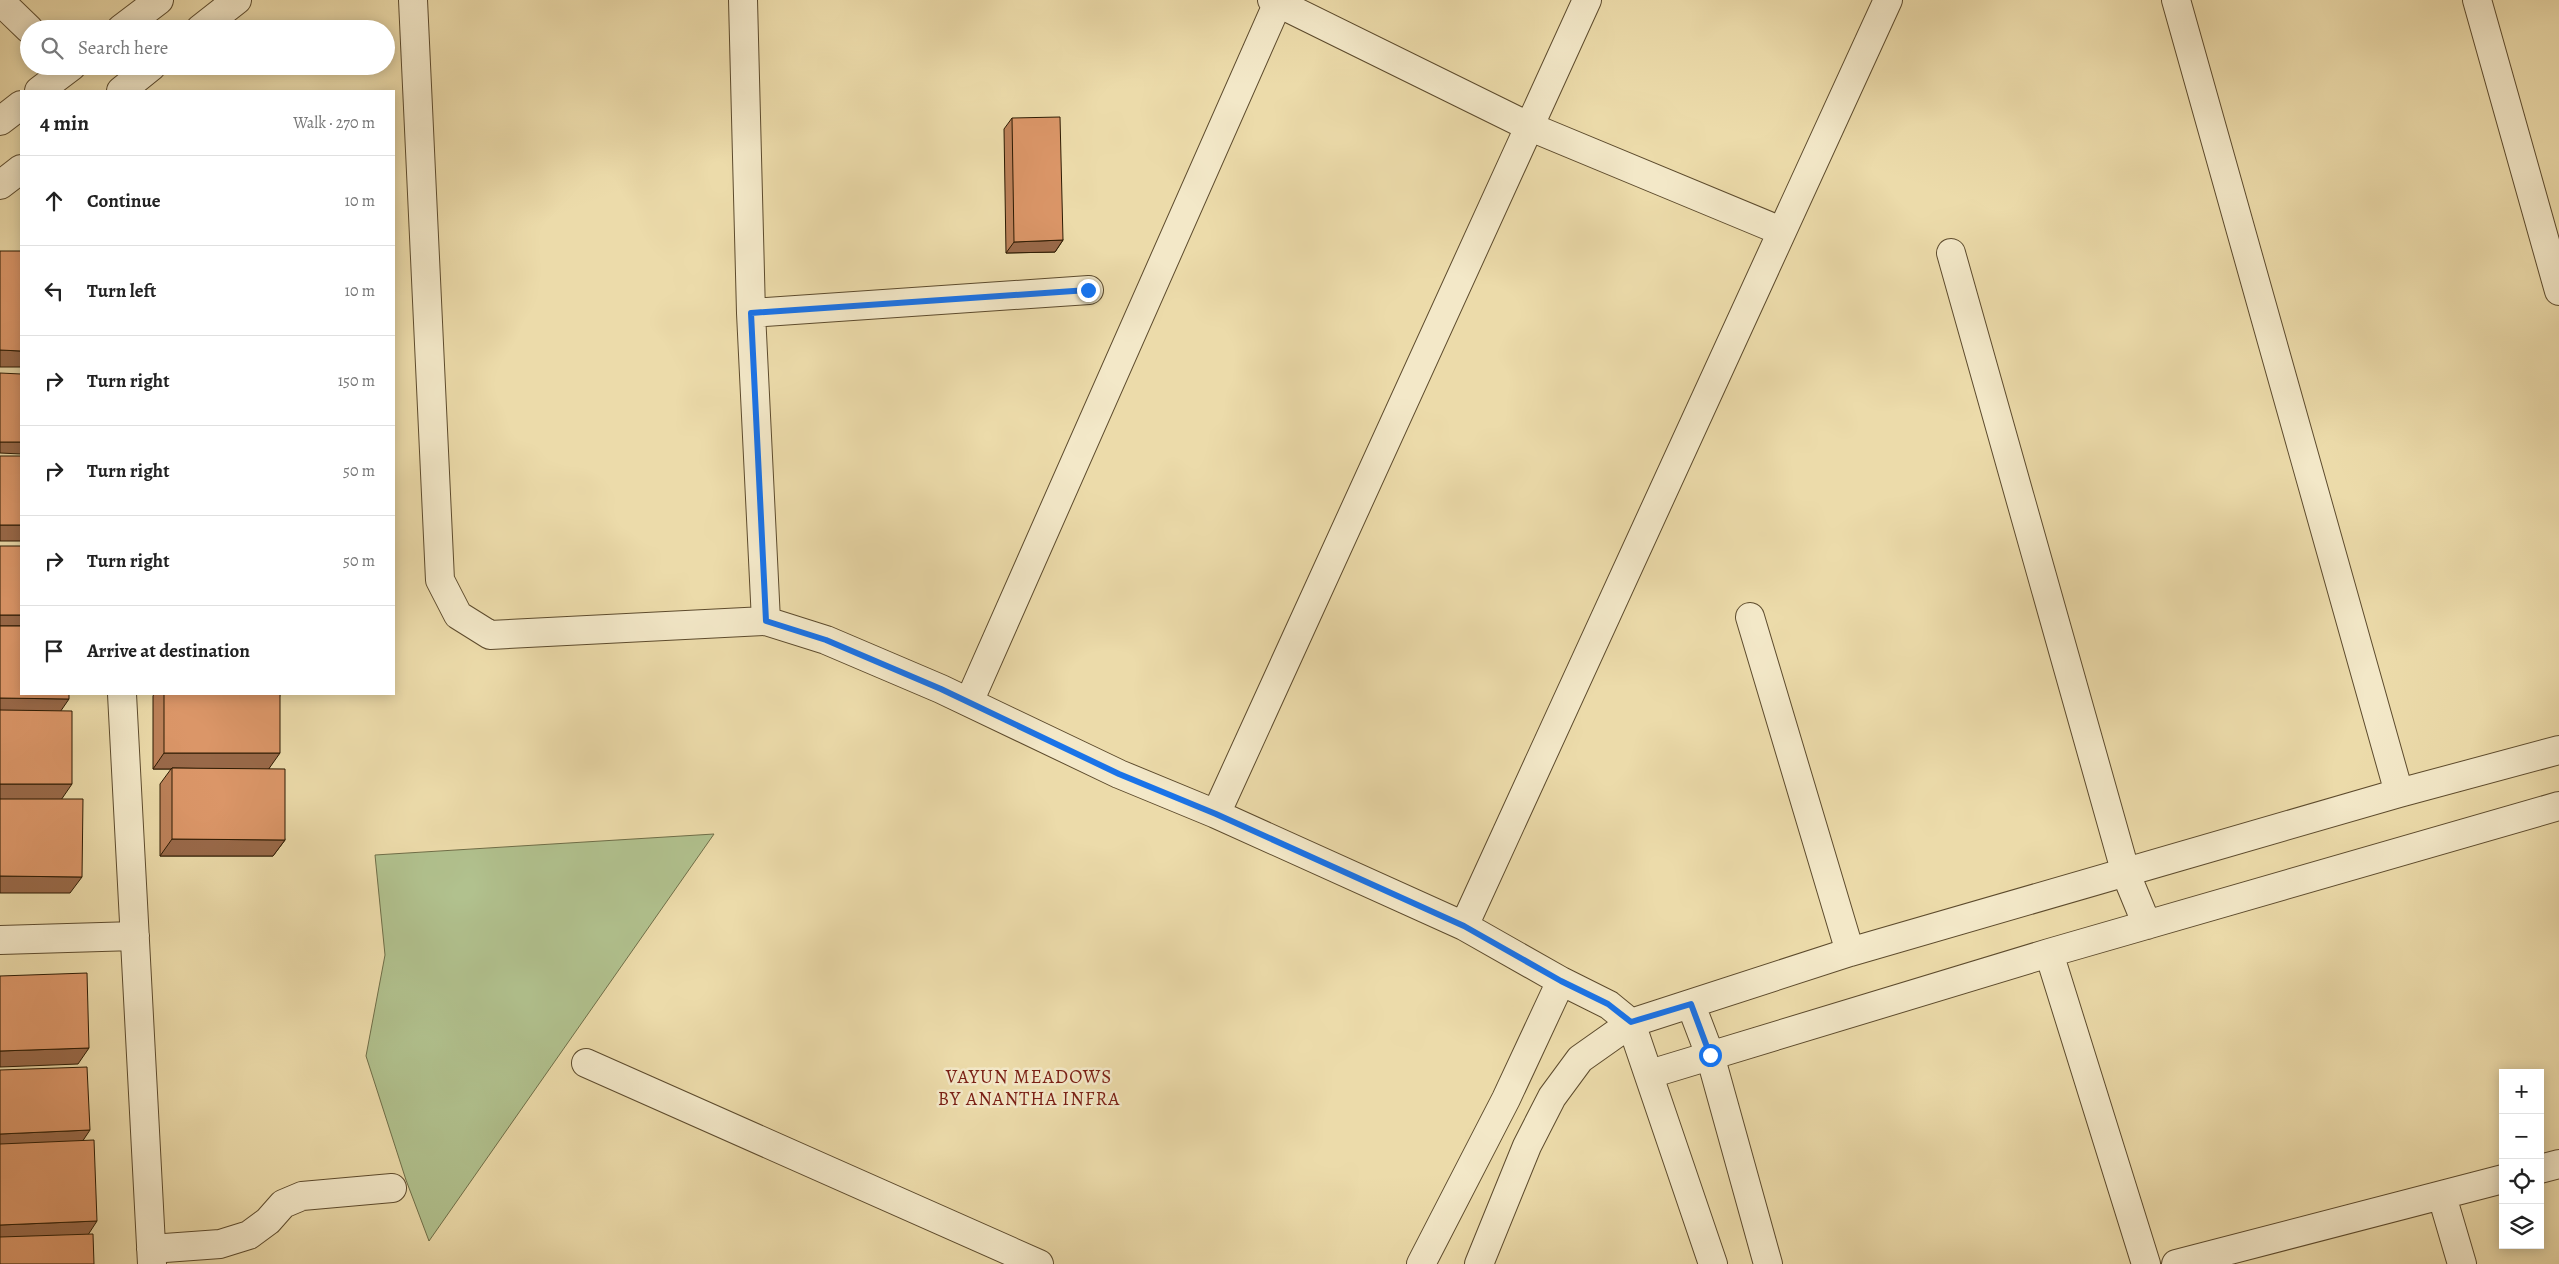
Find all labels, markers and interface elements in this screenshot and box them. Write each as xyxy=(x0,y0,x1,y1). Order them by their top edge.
search box xyxy=(20,20,395,75)
icon: search xyxy=(38,34,66,62)
text: Search here xyxy=(78,35,168,61)
text: 4 min xyxy=(40,109,89,137)
text: Walk · 270 m xyxy=(293,112,375,134)
icon: ahead xyxy=(40,187,68,215)
text: Continue xyxy=(87,188,161,214)
text: 10 m xyxy=(345,190,375,212)
icon: left xyxy=(40,277,68,305)
text: Turn left xyxy=(87,278,156,304)
route end xyxy=(1077,279,1100,302)
text: 10 m xyxy=(345,280,375,302)
icon: right xyxy=(40,367,68,395)
text: Turn right xyxy=(87,368,169,394)
text: 150 m xyxy=(338,370,375,392)
icon: right xyxy=(40,457,68,485)
text: Turn right xyxy=(87,458,169,484)
text: 50 m xyxy=(343,460,375,482)
icon: right xyxy=(40,547,68,575)
text: Turn right xyxy=(87,548,169,574)
text: 50 m xyxy=(343,550,375,572)
icon: arrive xyxy=(40,637,68,665)
text: Arrive at destination xyxy=(87,638,250,664)
route start xyxy=(1699,1044,1722,1067)
district label: VAYUN MEADOWS BY ANANTHA INFRA xyxy=(938,1064,1120,1112)
map controls xyxy=(2499,1069,2544,1249)
button: + xyxy=(2499,1069,2544,1114)
button: − xyxy=(2499,1114,2544,1159)
button: locate xyxy=(2499,1159,2544,1204)
button: layers xyxy=(2499,1204,2544,1249)

